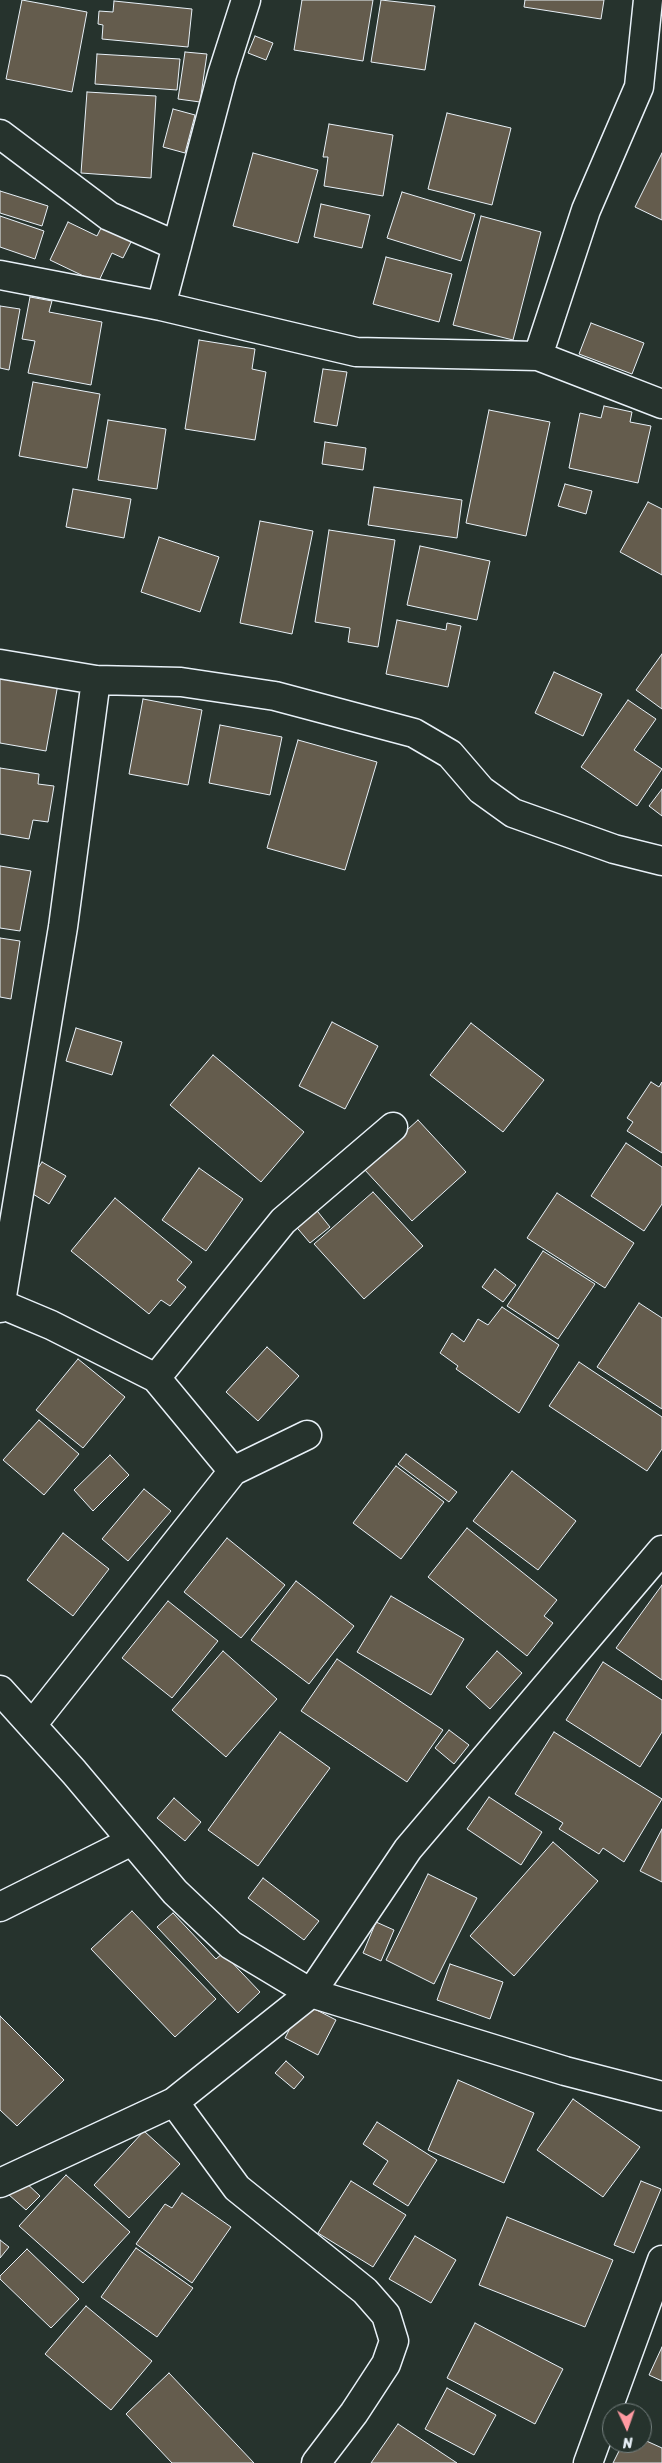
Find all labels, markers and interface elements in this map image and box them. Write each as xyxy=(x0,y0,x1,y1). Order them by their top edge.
north arrow xyxy=(602,2403,652,2453)
text: N xyxy=(622,2430,633,2455)

